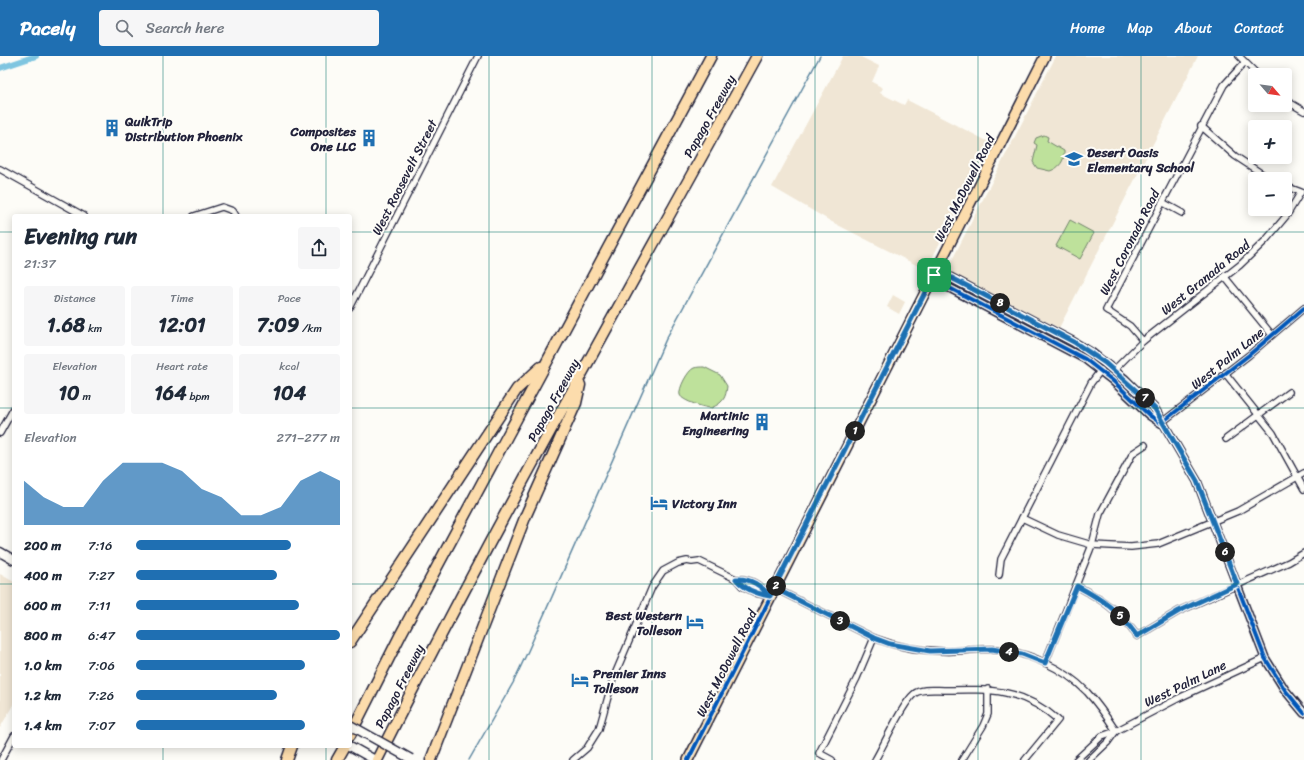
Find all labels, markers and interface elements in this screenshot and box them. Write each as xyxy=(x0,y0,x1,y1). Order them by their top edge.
search box xyxy=(99,10,379,46)
text: Pacely xyxy=(20,12,75,45)
text: Search here xyxy=(145,15,224,41)
text: Home xyxy=(1070,16,1105,41)
text: Map xyxy=(1127,16,1153,41)
text: About xyxy=(1175,16,1212,41)
text: Contact xyxy=(1234,16,1284,41)
icon: search xyxy=(113,17,135,39)
north arrow xyxy=(1248,68,1292,112)
map controls xyxy=(1248,68,1292,216)
street label: Papago Freeway xyxy=(677,70,742,162)
place label: QuikTrip Distribution Phoenix xyxy=(124,110,243,148)
street label: West Roosevelt Street xyxy=(365,115,444,239)
building icon: QuikTrip Distribution Phoenix xyxy=(102,118,122,138)
place label: Composites One LLC xyxy=(290,120,357,158)
button: + xyxy=(1248,120,1292,164)
building icon: Composites One LLC xyxy=(359,128,379,148)
street label: West McDowell Road xyxy=(927,129,1002,246)
place label: Desert Oasis Elementary School xyxy=(1087,141,1196,179)
school or university icon: Desert Oasis Elementary School xyxy=(1064,149,1084,169)
button: − xyxy=(1248,172,1292,216)
street label: West Coronado Road xyxy=(1093,184,1167,299)
text: Evening run xyxy=(24,217,137,256)
button: share xyxy=(298,227,340,269)
street label: West Granada Road xyxy=(1155,233,1256,321)
text: 21:37 xyxy=(24,252,56,275)
pin xyxy=(917,258,951,292)
icon: arrive xyxy=(923,264,945,286)
text: Distance xyxy=(54,289,96,308)
text: Time xyxy=(170,289,194,308)
text: Pace xyxy=(278,289,301,308)
pin: 8 xyxy=(990,293,1010,313)
text: 8 xyxy=(997,293,1003,312)
text: 1.68 xyxy=(47,308,85,343)
text: 12:01 xyxy=(158,308,206,343)
text: 7:09 xyxy=(257,308,299,343)
text: km xyxy=(85,319,102,338)
text: /km xyxy=(299,319,322,338)
street label: West Palm Lane xyxy=(1185,321,1269,395)
street label: Papago Freeway xyxy=(521,354,586,446)
text: Elevation xyxy=(52,357,97,376)
text: Heart rate xyxy=(156,357,208,376)
text: kcal xyxy=(279,357,299,376)
text: 10 xyxy=(58,376,80,411)
text: 164 xyxy=(154,376,187,411)
text: 104 xyxy=(272,376,306,411)
text: m xyxy=(80,387,91,406)
text: bpm xyxy=(187,387,210,406)
pin: 7 xyxy=(1135,388,1155,408)
text: 7 xyxy=(1142,388,1148,407)
place label: Martinic Engineering xyxy=(682,404,750,442)
building icon: Martinic Engineering xyxy=(752,412,772,432)
pin: 1 xyxy=(845,421,865,441)
text: 1 xyxy=(853,421,857,440)
text: Elevation xyxy=(24,426,77,449)
text: 271–277 m xyxy=(276,426,340,449)
place label: Victory Inn xyxy=(672,492,738,515)
hotel icon: Victory Inn xyxy=(649,493,669,513)
text: 200 m xyxy=(24,534,61,557)
text: 7:16 xyxy=(88,534,112,557)
pin: 6 xyxy=(1215,542,1235,562)
text: 6 xyxy=(1222,542,1228,561)
text: 400 m xyxy=(24,564,62,587)
text: 7:27 xyxy=(88,564,114,587)
pin: 2 xyxy=(766,576,786,596)
text: 2 xyxy=(773,576,779,595)
text: 600 m xyxy=(24,594,61,617)
text: 7:11 xyxy=(88,594,111,617)
place label: Best Western Tolleson xyxy=(606,604,683,642)
street label: West McDowell Road xyxy=(689,604,764,721)
pin: 5 xyxy=(1110,606,1130,626)
text: 5 xyxy=(1117,606,1123,625)
pin: 3 xyxy=(830,611,850,631)
text: 3 xyxy=(837,611,843,630)
hotel icon: Best Western Tolleson xyxy=(685,612,705,632)
text: 800 m xyxy=(24,624,62,647)
text: 6:47 xyxy=(88,624,115,647)
street label: Papago Freeway xyxy=(368,640,431,733)
pin: 4 xyxy=(999,642,1019,662)
text: 4 xyxy=(1006,642,1012,661)
street label: West Palm Lane xyxy=(1140,653,1231,713)
text: 1.0 km xyxy=(24,654,62,677)
text: 7:06 xyxy=(88,654,115,677)
place label: Premier Inns Tolleson xyxy=(593,662,667,700)
hotel icon: Premier Inns Tolleson xyxy=(570,670,590,690)
text: 1.2 km xyxy=(24,684,61,707)
text: 7:26 xyxy=(88,684,114,707)
text: 1.4 km xyxy=(24,714,62,737)
text: 7:07 xyxy=(88,714,115,737)

